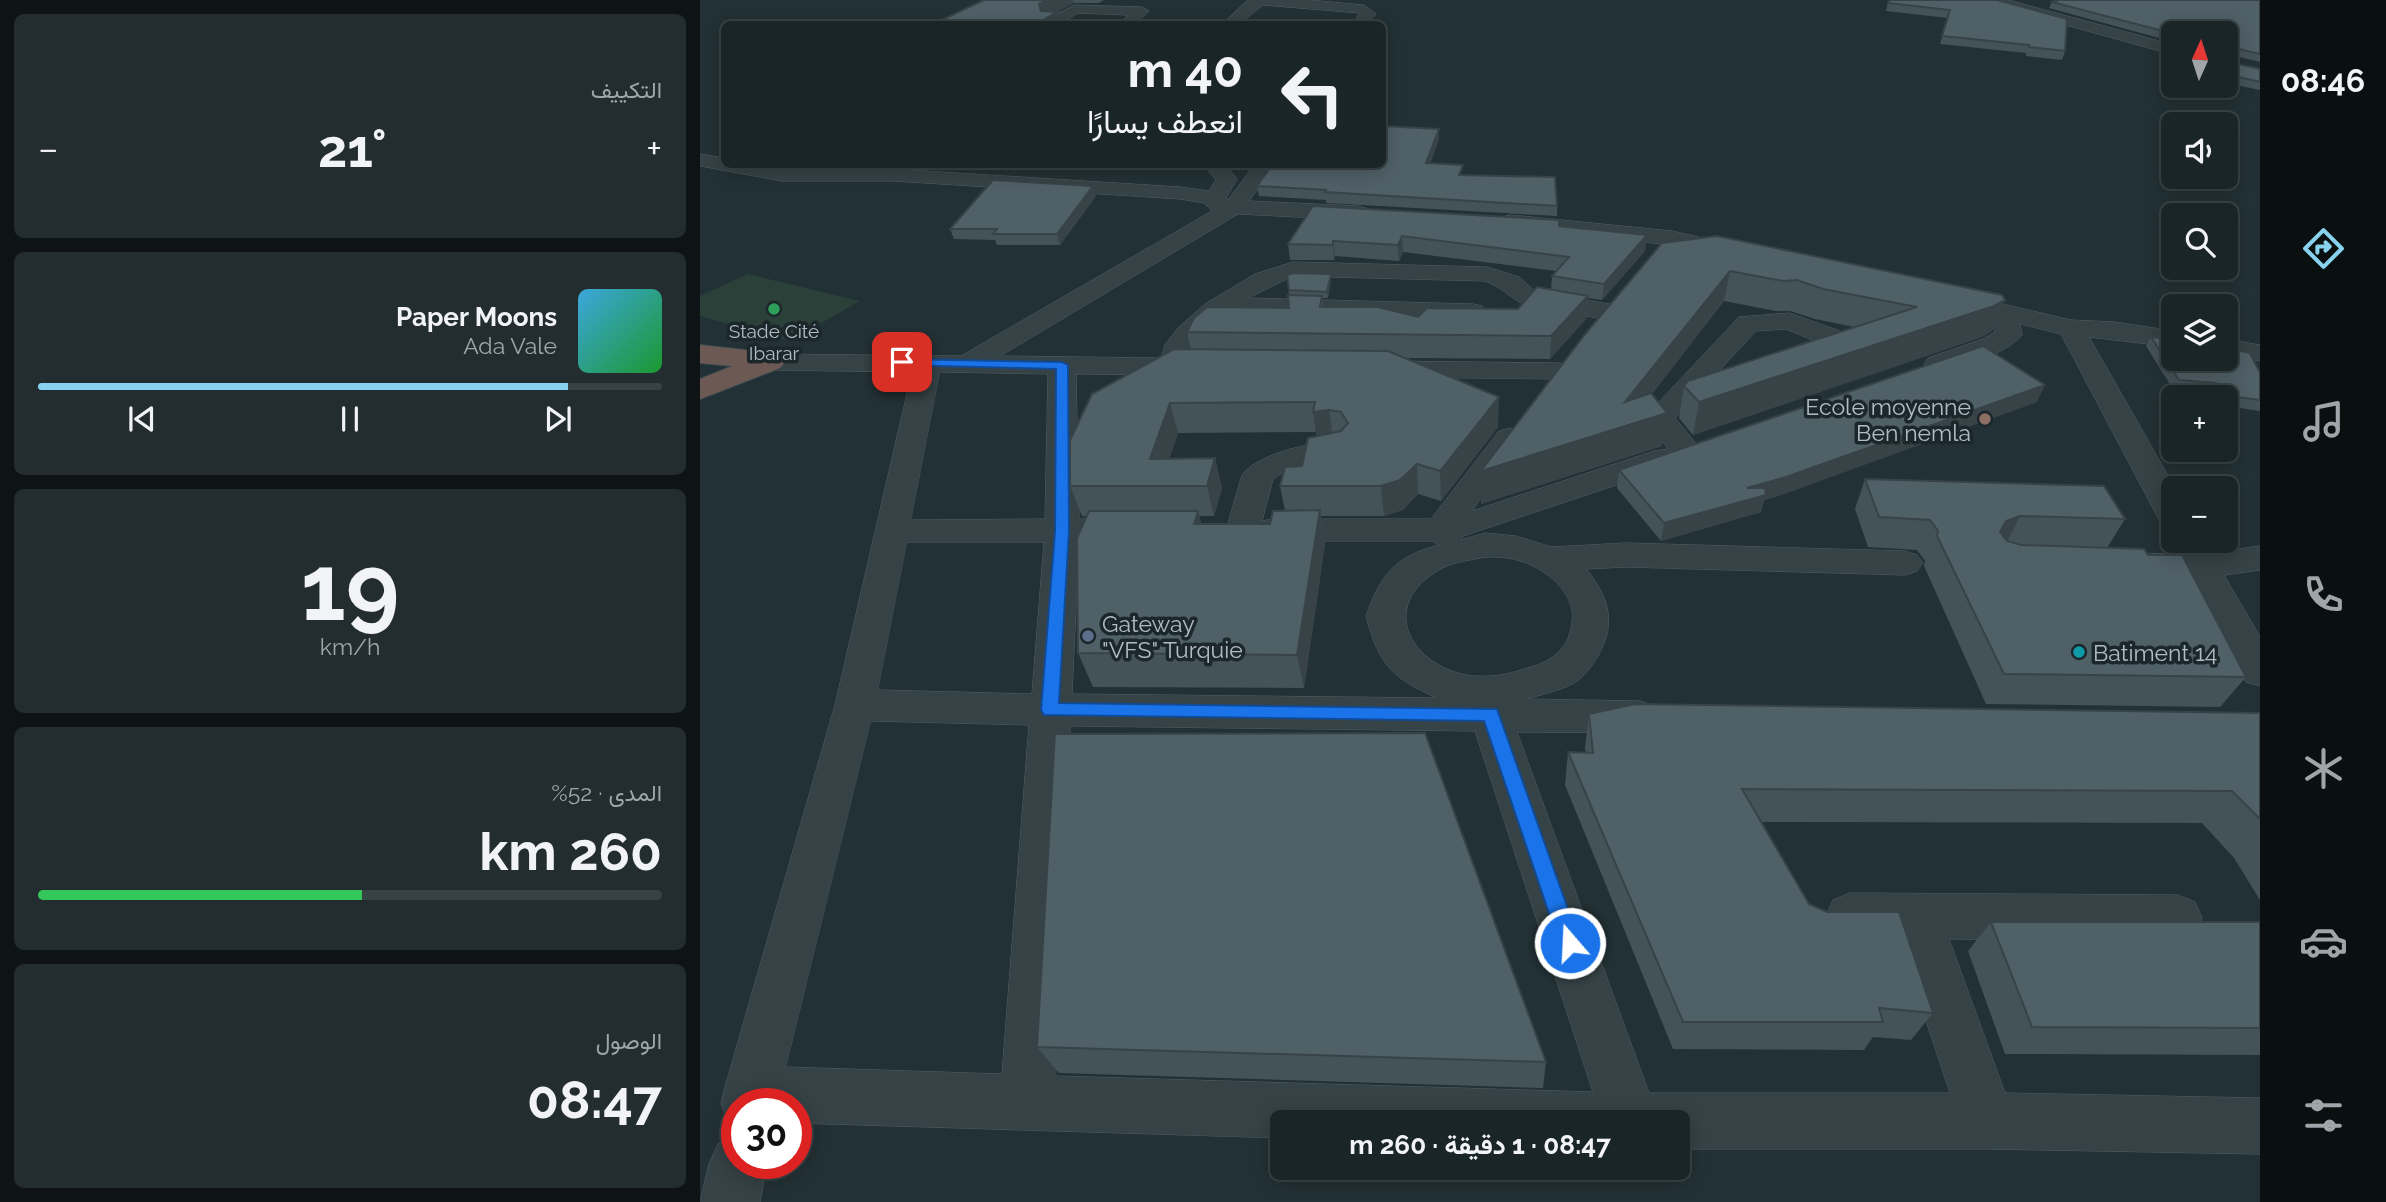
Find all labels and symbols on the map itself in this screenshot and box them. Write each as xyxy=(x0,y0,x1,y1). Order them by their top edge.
north arrow xyxy=(2161,21,2238,98)
marker: Stade Cité Ibarar xyxy=(766,301,782,317)
place label: Stade Cité Ibarar xyxy=(729,320,819,364)
pin xyxy=(872,332,932,392)
place label: Ecole moyenne Ben nemla xyxy=(1805,393,1971,446)
marker: Ecole moyenne Ben nemla xyxy=(1977,411,1993,427)
place label: Gateway "VFS" Turquie xyxy=(1102,610,1243,663)
marker: Gateway "VFS" Turquie xyxy=(1080,628,1096,644)
place label: Batiment 14 xyxy=(2093,639,2217,666)
marker: Batiment 14 xyxy=(2071,644,2087,660)
position arrow xyxy=(1533,906,1607,980)
speed limit sign: 30 xyxy=(721,1088,812,1179)

